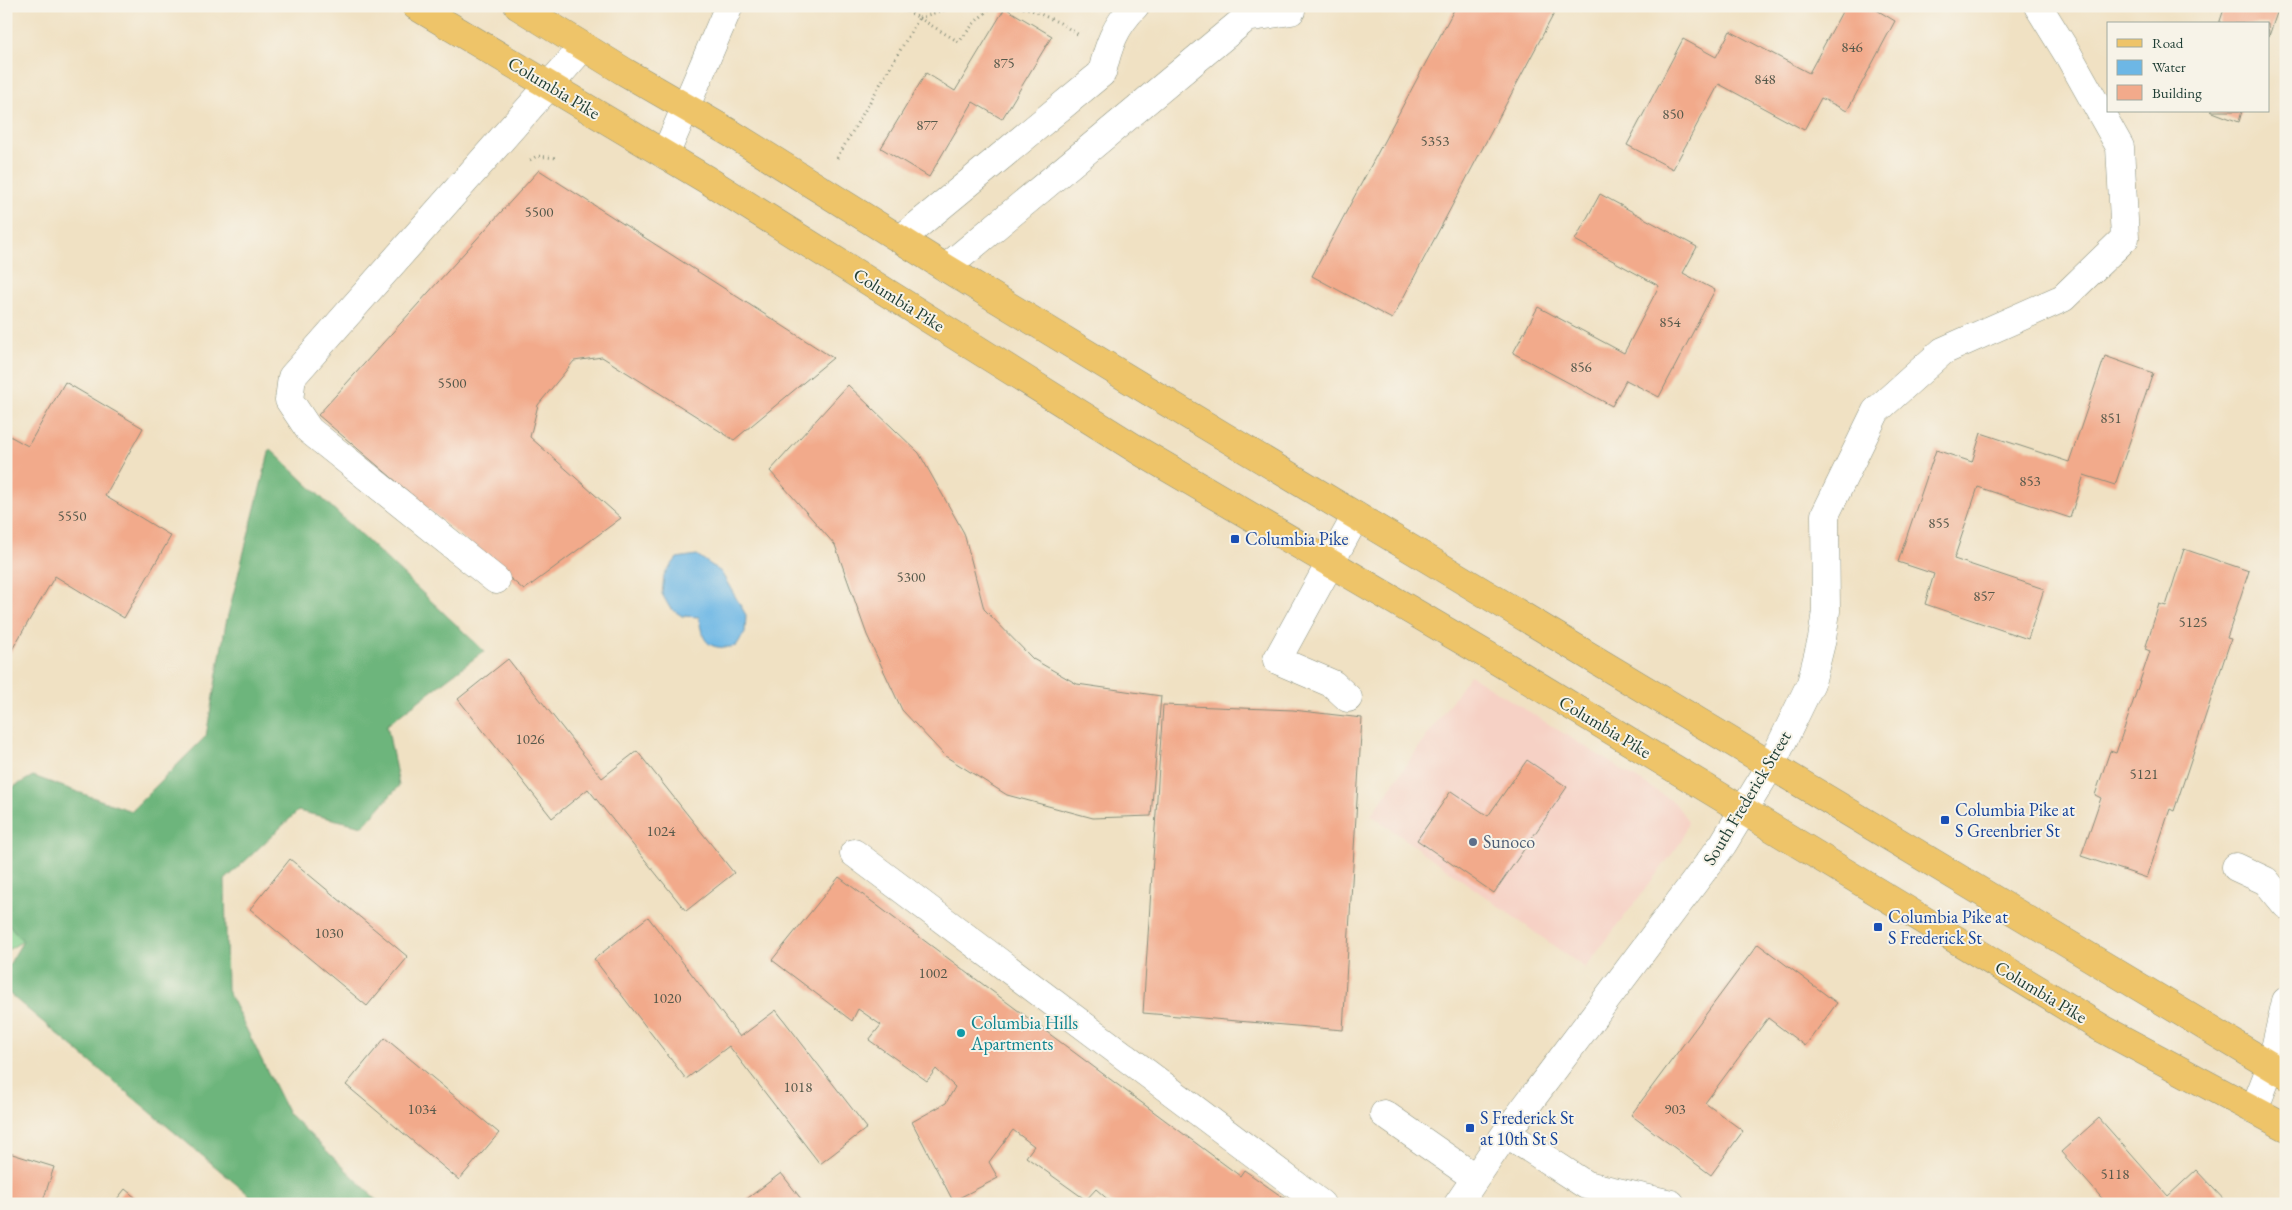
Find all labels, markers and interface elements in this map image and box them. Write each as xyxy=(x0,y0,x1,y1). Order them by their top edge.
legend xyxy=(2107,22,2270,112)
text: Road xyxy=(2152,33,2184,52)
house number: 846 xyxy=(1841,37,1863,56)
street label: Columbia Pike xyxy=(504,51,605,124)
house number: 875 xyxy=(993,53,1015,72)
text: Water xyxy=(2152,57,2186,76)
house number: 848 xyxy=(1754,69,1776,88)
text: Building xyxy=(2152,83,2202,102)
house number: 850 xyxy=(1662,104,1684,123)
house number: 877 xyxy=(916,115,939,134)
house number: 5353 xyxy=(1421,131,1449,150)
house number: 5500 xyxy=(525,202,553,221)
street label: Columbia Pike xyxy=(849,262,949,337)
house number: 854 xyxy=(1659,312,1682,331)
house number: 856 xyxy=(1570,357,1592,376)
house number: 5500 xyxy=(438,373,466,392)
house number: 851 xyxy=(2100,408,2122,427)
house number: 853 xyxy=(2019,471,2041,490)
house number: 5550 xyxy=(58,506,86,525)
house number: 855 xyxy=(1928,513,1950,532)
place label: Columbia Pike xyxy=(1245,527,1349,550)
marker: Columbia Pike xyxy=(1229,533,1241,545)
house number: 5300 xyxy=(897,567,925,586)
house number: 857 xyxy=(1973,586,1996,605)
house number: 5125 xyxy=(2179,612,2207,631)
street label: Columbia Pike xyxy=(1555,690,1656,763)
street label: South Frederick Street xyxy=(1697,726,1796,869)
house number: 1026 xyxy=(516,729,544,748)
house number: 5121 xyxy=(2130,764,2158,783)
place label: Columbia Pike at S Greenbrier St xyxy=(1955,798,2075,842)
marker: Columbia Pike at S Greenbrier St xyxy=(1939,814,1951,826)
house number: 1024 xyxy=(647,821,676,840)
place label: Sunoco xyxy=(1483,830,1535,853)
marker: Sunoco xyxy=(1467,836,1479,848)
place label: Columbia Pike at S Frederick St xyxy=(1888,905,2008,949)
marker: Columbia Pike at S Frederick St xyxy=(1872,921,1884,933)
house number: 1030 xyxy=(315,923,343,942)
street label: Columbia Pike xyxy=(1991,955,2092,1028)
house number: 1002 xyxy=(919,963,948,982)
house number: 1020 xyxy=(653,988,681,1007)
place label: Columbia Hills Apartments xyxy=(970,1011,1078,1055)
marker: Columbia Hills Apartments xyxy=(955,1027,967,1039)
house number: 1018 xyxy=(784,1077,812,1096)
house number: 1034 xyxy=(408,1099,437,1118)
house number: 903 xyxy=(1664,1099,1686,1118)
place label: S Frederick St at 10th St S xyxy=(1480,1106,1574,1150)
marker: S Frederick St at 10th St S xyxy=(1464,1122,1476,1134)
house number: 5118 xyxy=(2101,1164,2129,1183)

